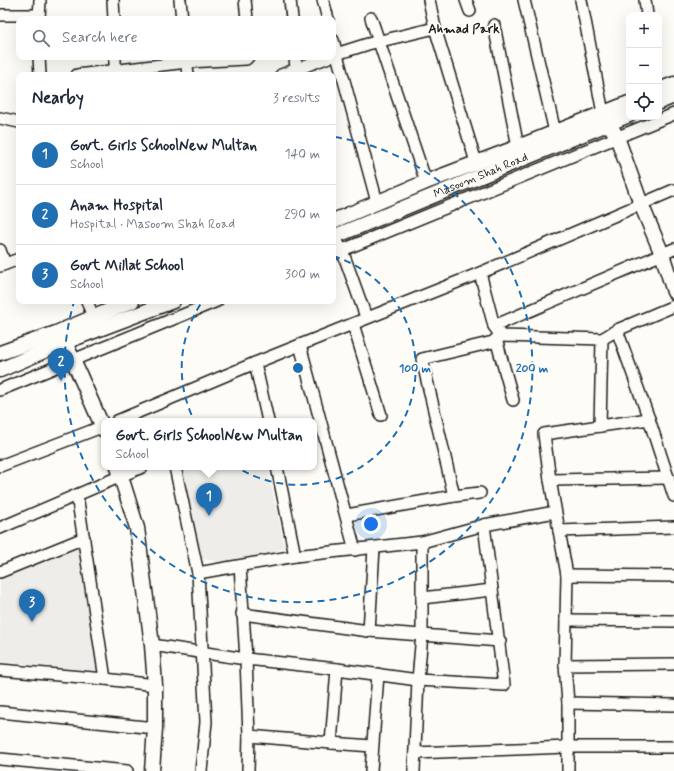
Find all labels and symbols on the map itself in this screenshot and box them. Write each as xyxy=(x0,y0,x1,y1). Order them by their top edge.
district label: Ahmad Park xyxy=(428,21,500,38)
street label: Masoom Shah Road xyxy=(431,149,530,203)
pin: 2 xyxy=(48,348,74,381)
centre of rings xyxy=(291,361,305,375)
text: 100 m xyxy=(399,361,432,377)
text: 200 m xyxy=(516,361,549,377)
pin: 1 xyxy=(196,483,222,516)
your location xyxy=(361,514,381,534)
pin: 3 xyxy=(19,589,45,622)

